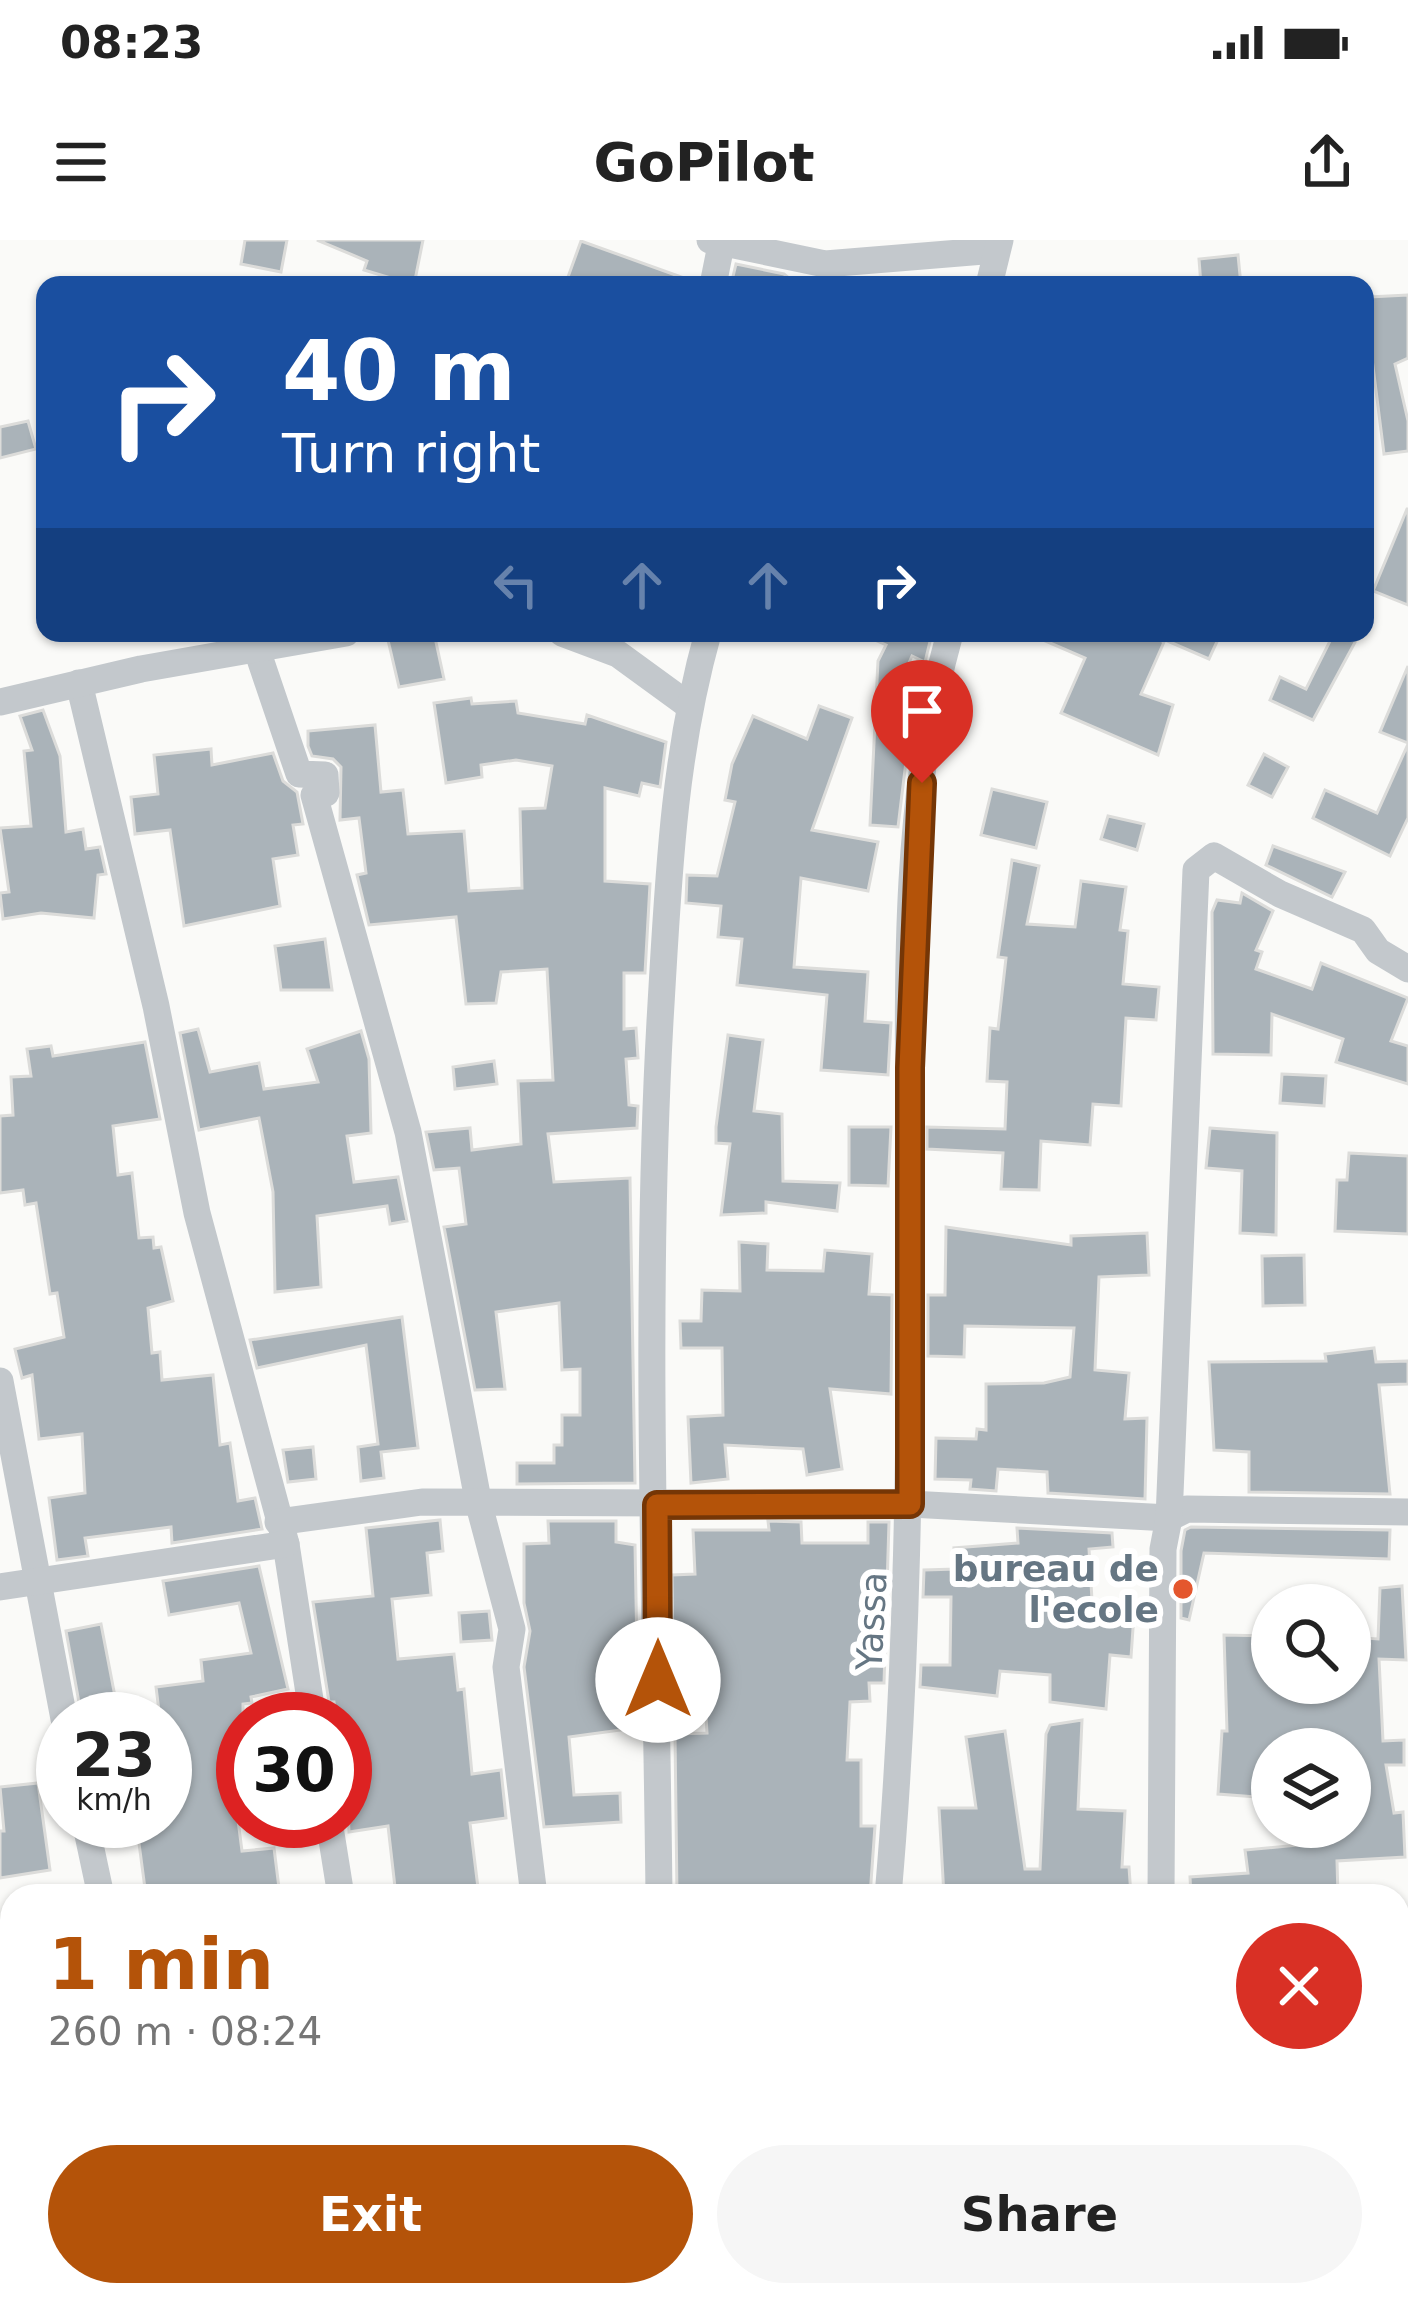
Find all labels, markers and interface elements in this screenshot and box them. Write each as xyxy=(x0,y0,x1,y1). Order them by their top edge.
text: 08:23 xyxy=(60,16,203,69)
icon: menu xyxy=(48,129,114,195)
icon: share xyxy=(1294,129,1360,195)
text: GoPilot xyxy=(594,131,814,194)
text: 40 m xyxy=(282,322,516,420)
icon: right xyxy=(84,324,240,480)
text: Turn right xyxy=(282,422,541,485)
icon: left xyxy=(483,552,549,618)
icon: ahead xyxy=(609,552,675,618)
icon: ahead xyxy=(735,552,801,618)
icon: right xyxy=(861,552,927,618)
pin xyxy=(871,660,973,783)
icon: arrive xyxy=(889,678,955,744)
place label: bureau de l'ecole xyxy=(953,1548,1159,1630)
street label: Yassa xyxy=(848,1571,895,1672)
marker: bureau de l'ecole xyxy=(1170,1576,1196,1602)
map controls xyxy=(1251,1584,1371,1848)
button: search xyxy=(1251,1584,1371,1704)
position arrow xyxy=(595,1617,721,1743)
speed limit sign: 30 xyxy=(216,1692,372,1848)
text: 23 xyxy=(72,1720,156,1790)
button: layers xyxy=(1251,1728,1371,1848)
text: km/h xyxy=(76,1782,152,1817)
text: 1 min xyxy=(48,1922,274,2006)
button: close xyxy=(1236,1923,1362,2049)
text: 260 m · 08:24 xyxy=(48,2009,322,2054)
button: Exit xyxy=(48,2145,693,2283)
button: Share xyxy=(717,2145,1362,2283)

